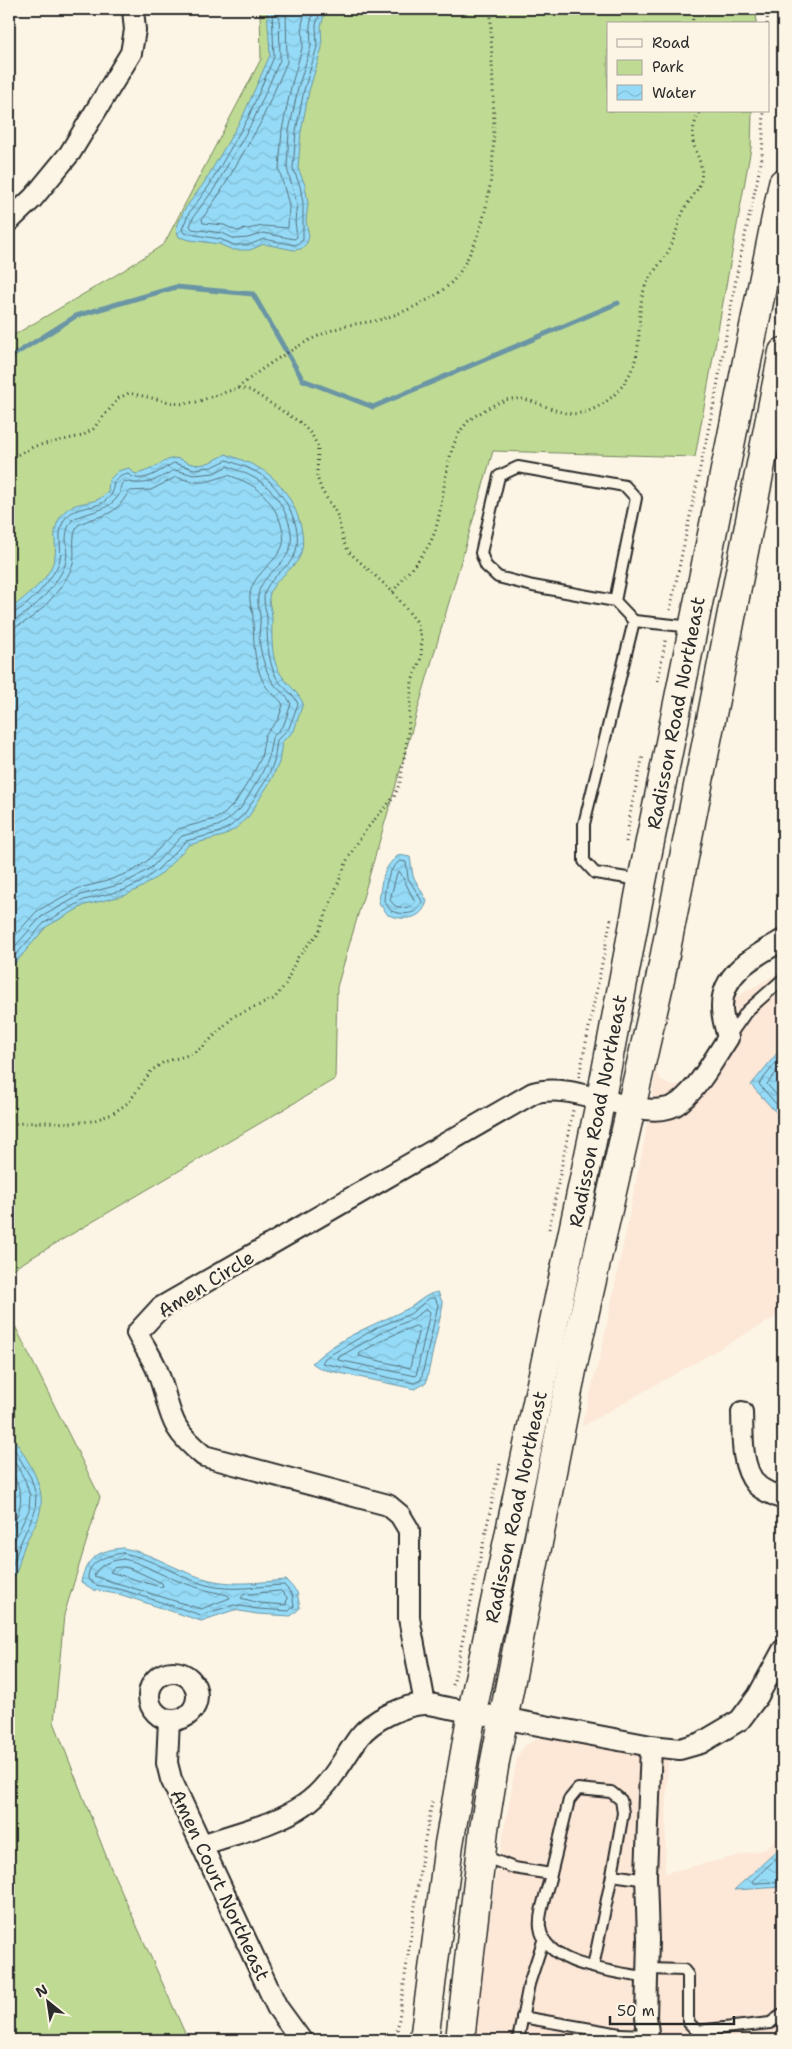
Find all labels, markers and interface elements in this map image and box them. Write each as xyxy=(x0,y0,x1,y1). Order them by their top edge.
legend xyxy=(607,22,770,112)
text: Road xyxy=(652,33,690,53)
text: Park xyxy=(652,57,684,77)
text: Water xyxy=(652,83,696,103)
street label: Radisson Road Northeast xyxy=(641,595,711,831)
street label: Radisson Road Northeast xyxy=(563,993,633,1229)
street label: Amen Circle xyxy=(153,1245,259,1323)
street label: Radisson Road Northeast xyxy=(479,1389,553,1625)
street label: Amen Court Northeast xyxy=(165,1785,275,1985)
north arrow xyxy=(22,1976,72,2026)
text: N xyxy=(32,1980,51,2001)
scale bar xyxy=(610,1994,733,2026)
text: 50 m xyxy=(617,2001,655,2021)

